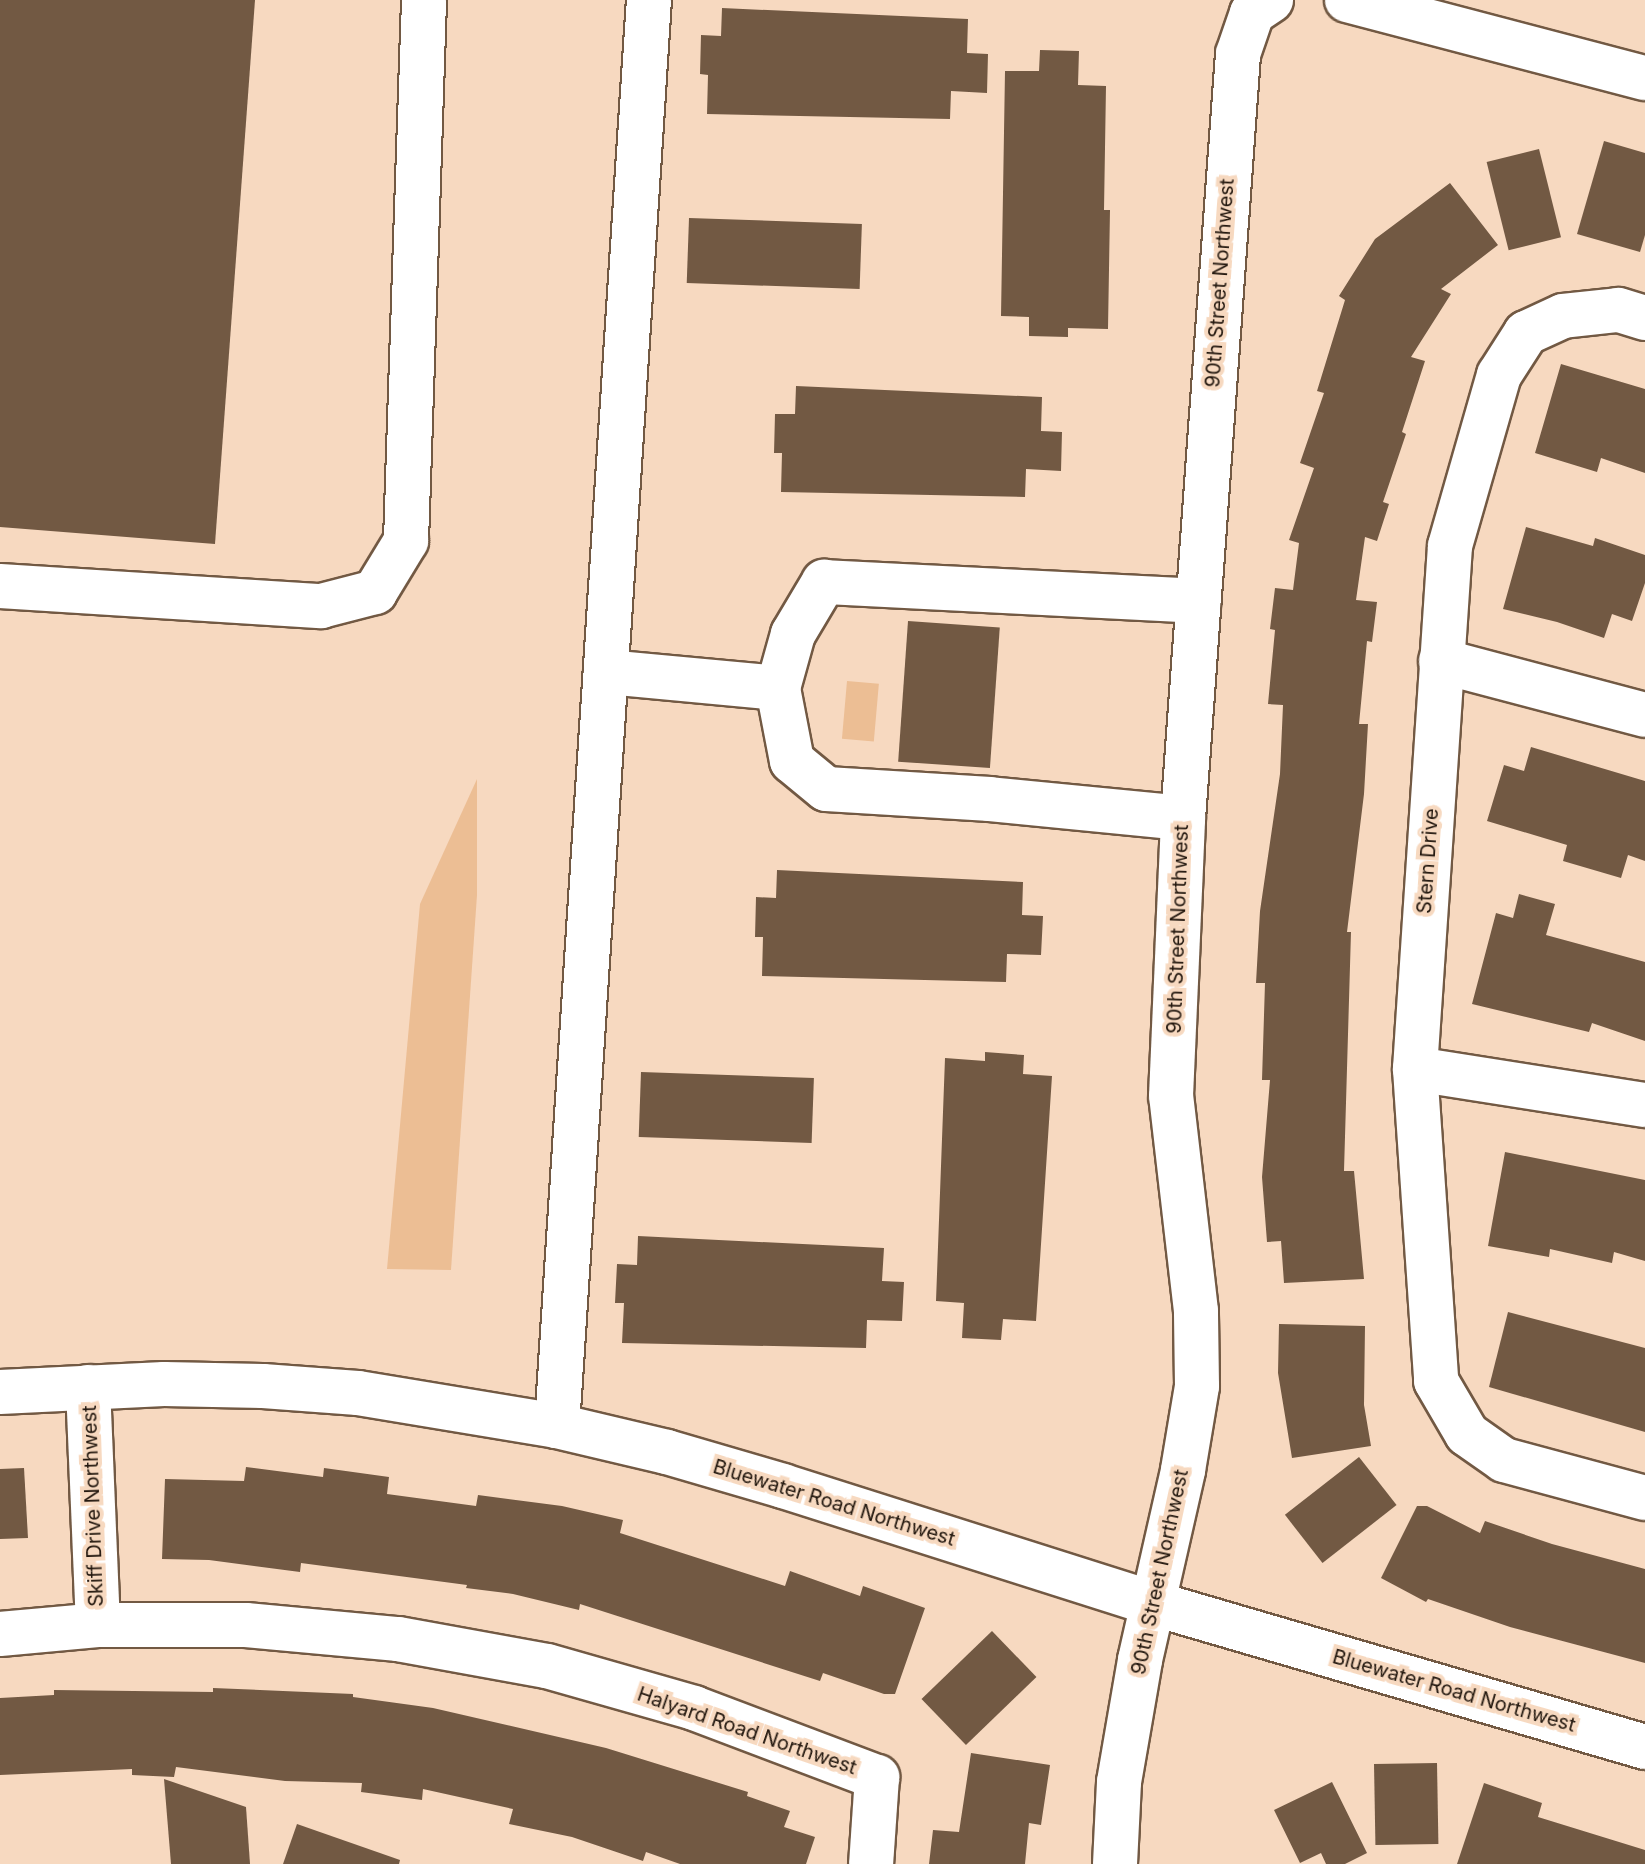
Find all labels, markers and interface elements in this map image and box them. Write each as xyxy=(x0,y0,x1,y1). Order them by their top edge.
street label: 90th Street Northwest xyxy=(1201,178,1239,388)
street label: Stern Drive xyxy=(1412,807,1444,915)
street label: 90th Street Northwest xyxy=(1162,824,1194,1034)
street label: Skiff Drive Northwest xyxy=(77,1405,109,1607)
street label: Bluewater Road Northwest xyxy=(710,1455,958,1551)
street label: 90th Street Northwest xyxy=(1126,1467,1194,1677)
street label: Bluewater Road Northwest xyxy=(1330,1645,1578,1737)
street label: Halyard Road Northwest xyxy=(634,1682,860,1780)

